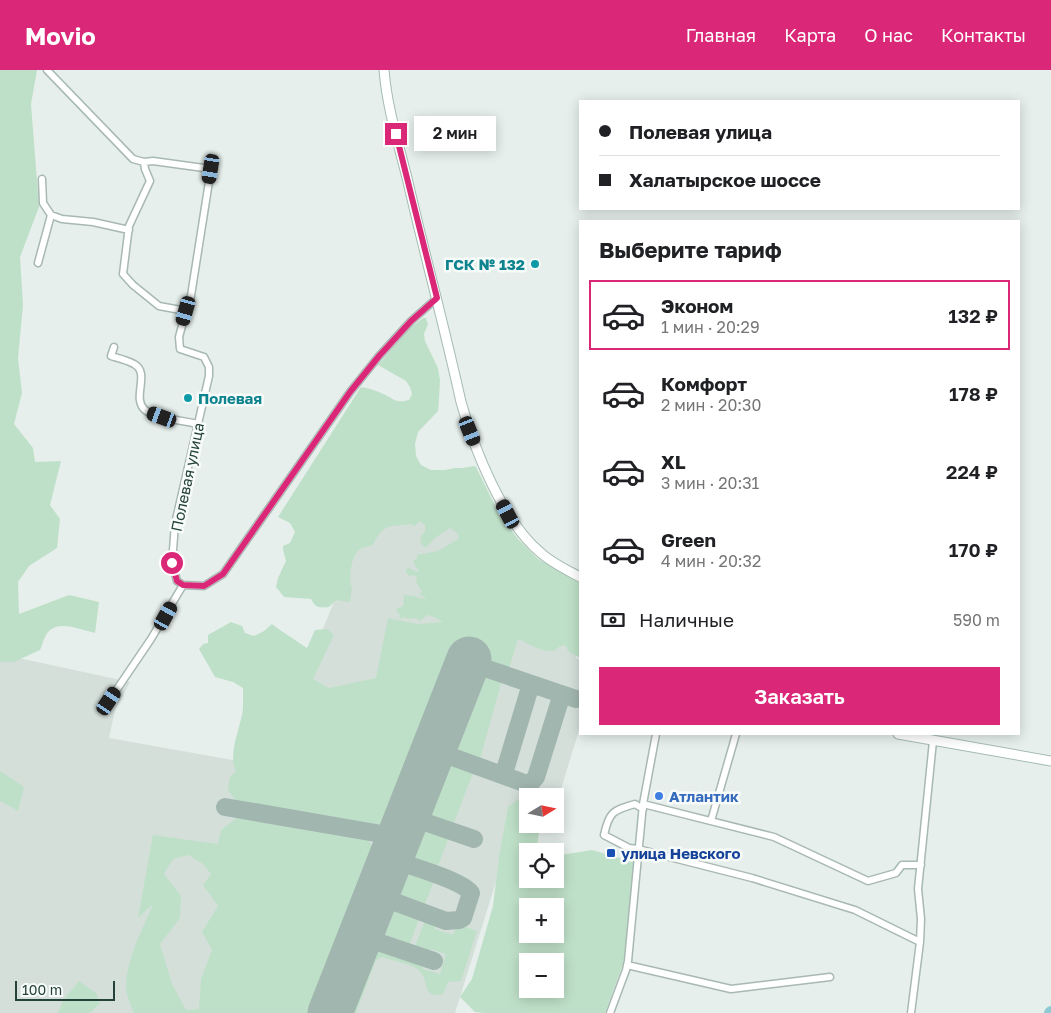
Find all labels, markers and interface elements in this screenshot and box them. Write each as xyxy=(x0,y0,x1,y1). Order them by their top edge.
text: Movio xyxy=(25,21,96,50)
text: Главная xyxy=(686,24,756,46)
text: Карта xyxy=(784,24,836,46)
text: О нас xyxy=(864,24,913,46)
text: Контакты xyxy=(941,24,1026,46)
callout: 2 мин xyxy=(414,116,496,152)
text: Полевая улица xyxy=(629,120,772,143)
route end xyxy=(385,123,407,145)
text: 2 мин xyxy=(433,123,477,143)
car xyxy=(201,153,220,185)
text: Халатырское шоссе xyxy=(629,168,821,191)
text: Выберите тариф xyxy=(599,236,782,263)
place label: ГСК № 132 xyxy=(445,255,525,273)
marker: ГСК № 132 xyxy=(529,258,541,270)
icon: car xyxy=(601,293,646,338)
text: Эконом xyxy=(661,294,733,317)
car xyxy=(174,295,197,327)
text: 132 ₽ xyxy=(948,304,998,327)
text: 1 мин · 20:29 xyxy=(661,317,760,337)
icon: car xyxy=(601,371,646,416)
text: Комфорт xyxy=(661,372,747,395)
text: 178 ₽ xyxy=(949,382,998,405)
place label: Полевая xyxy=(198,389,262,407)
marker: Полевая xyxy=(182,392,194,404)
text: 2 мин · 20:30 xyxy=(661,395,761,415)
car xyxy=(145,405,178,429)
car xyxy=(457,414,482,448)
street label: Полевая улица xyxy=(167,421,207,533)
icon: car xyxy=(601,449,646,494)
text: XL xyxy=(661,450,686,473)
text: 224 ₽ xyxy=(946,460,998,483)
text: 3 мин · 20:31 xyxy=(661,473,759,493)
car xyxy=(494,497,521,531)
icon: car xyxy=(601,527,646,572)
text: Green xyxy=(661,528,716,551)
text: 170 ₽ xyxy=(949,538,998,561)
text: 4 мин · 20:32 xyxy=(661,551,761,571)
route start xyxy=(161,552,183,574)
car xyxy=(152,599,179,633)
icon: cash xyxy=(599,606,627,634)
text: Наличные xyxy=(639,608,734,631)
text: 590 m xyxy=(953,610,1000,630)
button: Заказать xyxy=(599,667,1000,725)
car xyxy=(94,684,123,718)
place label: Атлантик xyxy=(669,787,739,805)
north arrow xyxy=(519,788,564,832)
map controls xyxy=(519,788,564,998)
marker: Атлантик xyxy=(653,790,665,802)
button: locate xyxy=(519,843,564,888)
place label: улица Невского xyxy=(621,844,741,862)
marker: улица Невского xyxy=(605,847,617,859)
button: + xyxy=(519,898,564,943)
button: − xyxy=(519,953,564,998)
scale bar xyxy=(15,978,115,1001)
text: 100 m xyxy=(22,981,62,998)

